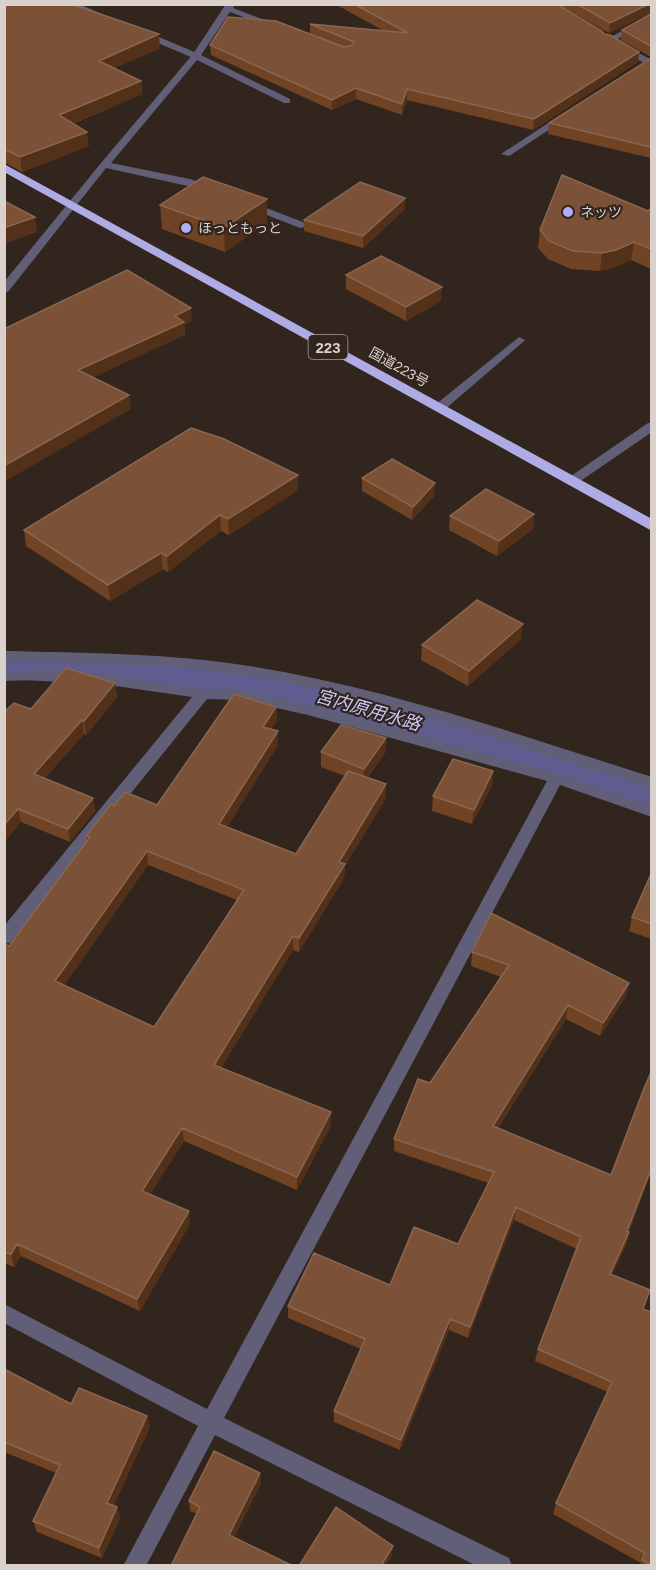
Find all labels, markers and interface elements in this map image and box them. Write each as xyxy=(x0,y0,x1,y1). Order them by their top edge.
place label: ネッツ xyxy=(580,204,622,220)
marker: ネッツ xyxy=(561,205,575,219)
place label: ほっともっと xyxy=(198,220,282,236)
marker: ほっともっと xyxy=(179,221,193,235)
road number: 223 xyxy=(308,335,348,359)
street label: 国道223号 xyxy=(367,344,431,390)
water label: 宮内原用水路 xyxy=(313,686,425,735)

